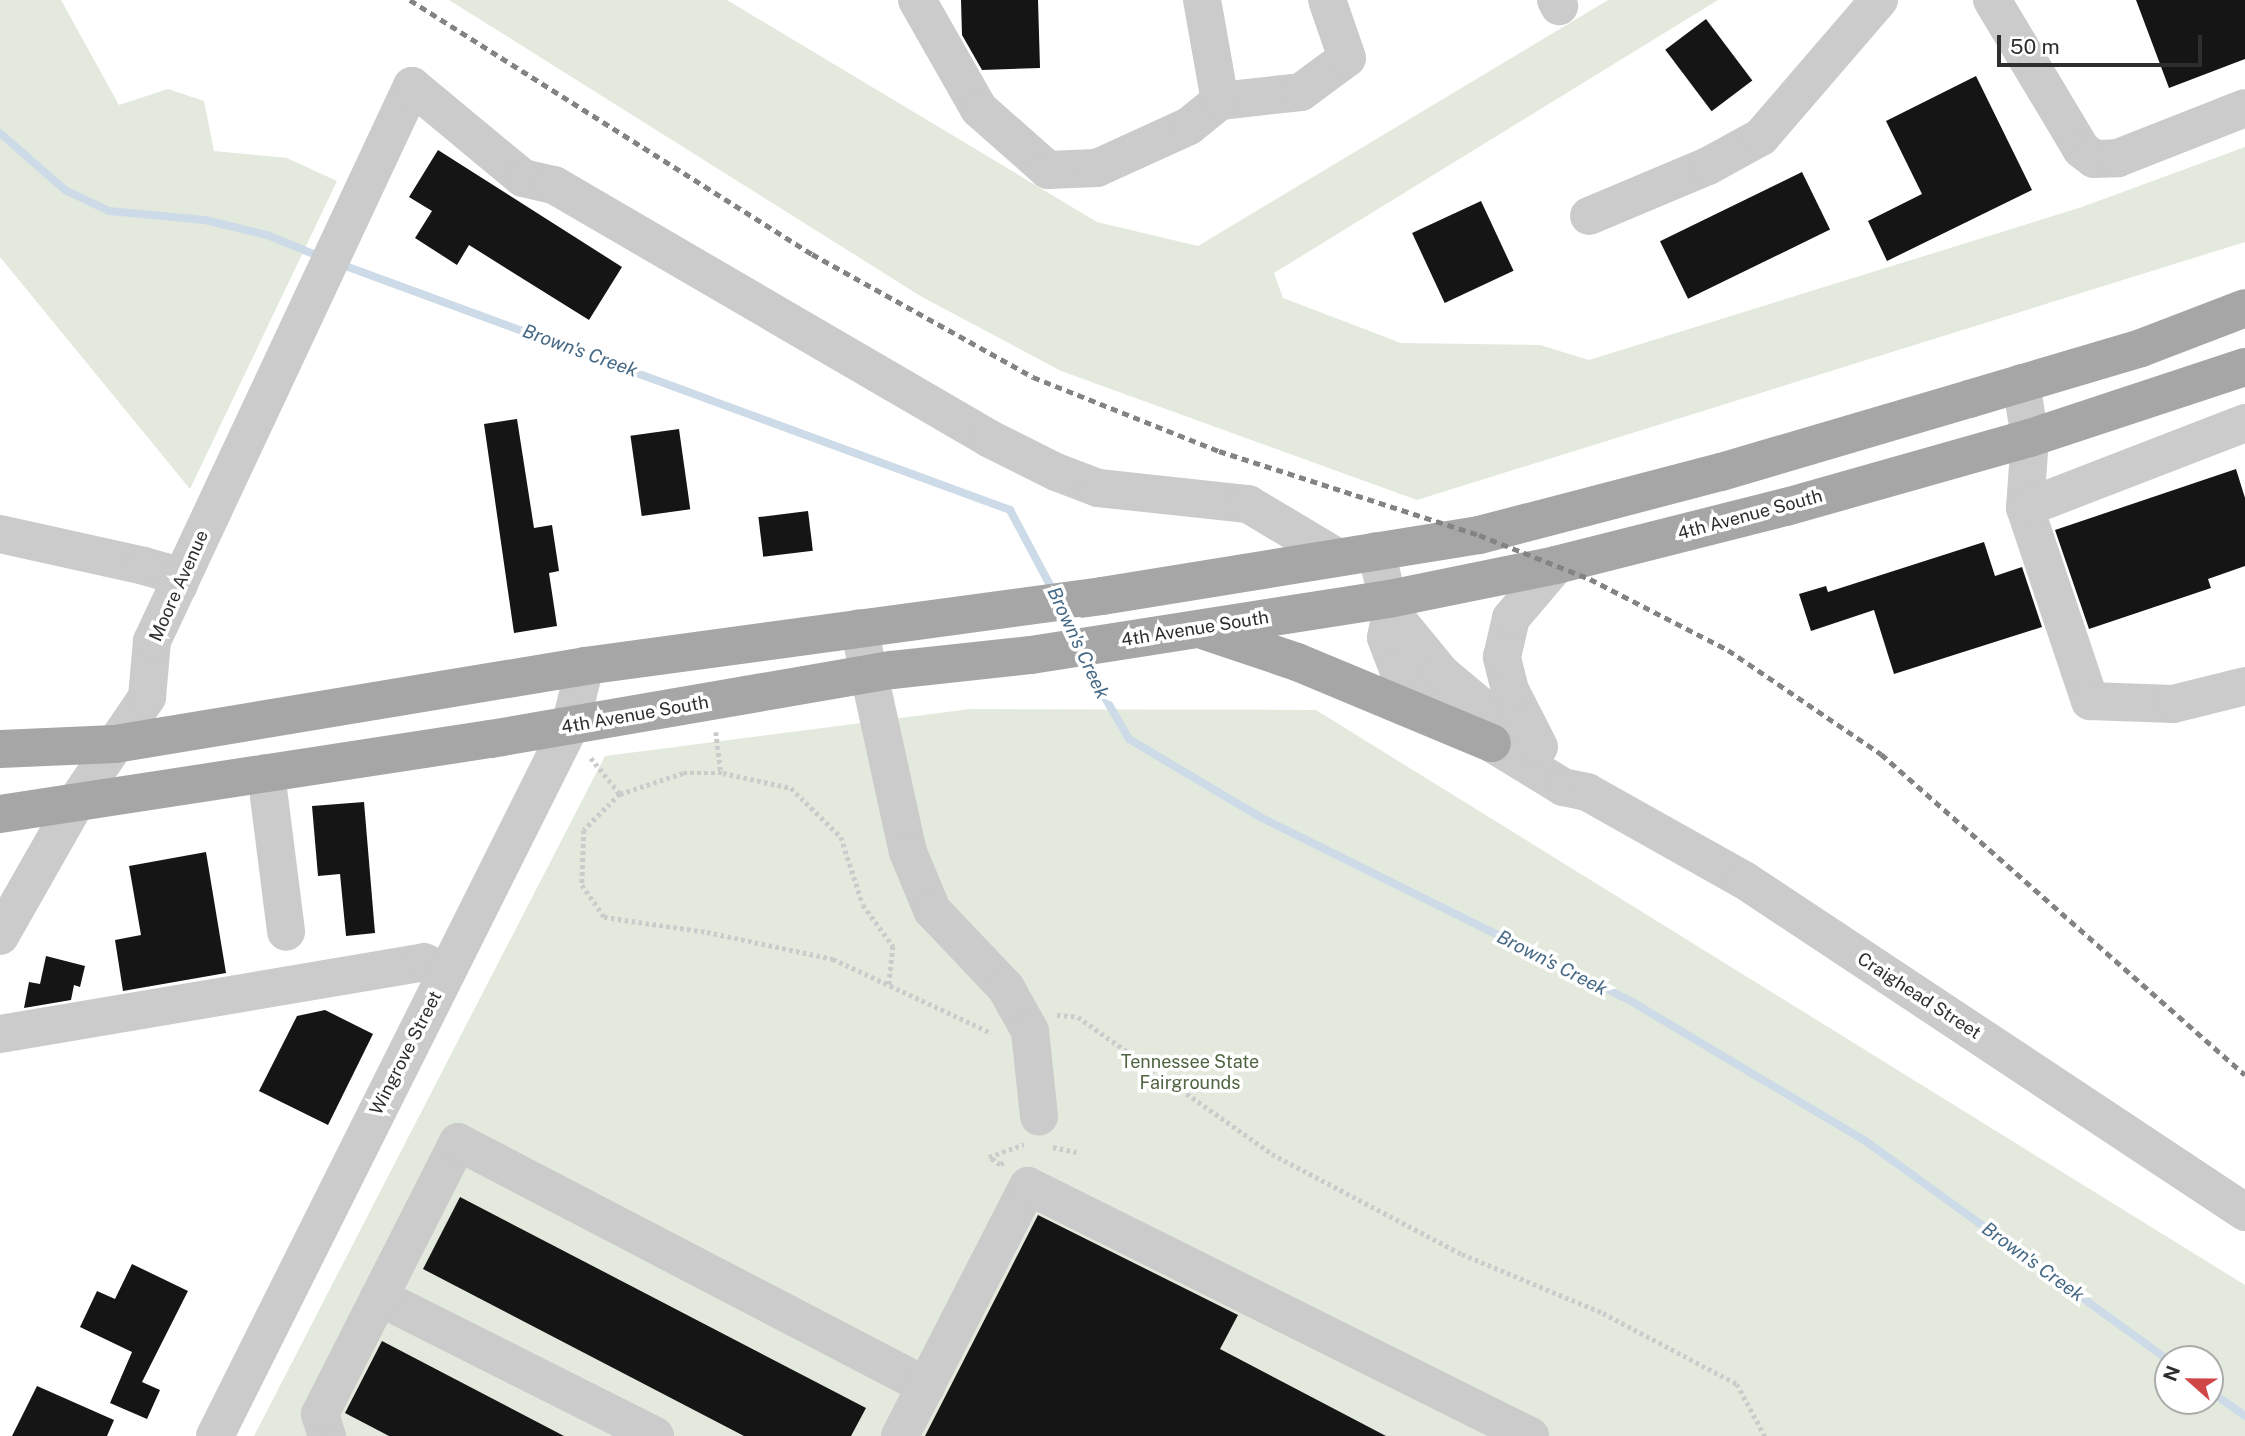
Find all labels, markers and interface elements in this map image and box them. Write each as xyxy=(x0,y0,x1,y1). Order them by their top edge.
scale bar xyxy=(2000,21,2205,65)
text: 50 m xyxy=(2010,34,2060,59)
water label: Brown's Creek xyxy=(519,320,641,382)
street label: 4th Avenue South xyxy=(1675,485,1825,545)
street label: Moore Avenue xyxy=(145,527,213,645)
water label: Brown's Creek xyxy=(1042,583,1114,703)
street label: 4th Avenue South xyxy=(1120,607,1270,651)
street label: 4th Avenue South xyxy=(560,691,710,739)
water label: Brown's Creek xyxy=(1493,925,1611,1001)
street label: Craighead Street xyxy=(1853,948,1985,1044)
street label: Wingrove Street xyxy=(365,987,447,1119)
park label: Tennessee State Fairgrounds xyxy=(1121,1052,1259,1094)
water label: Brown's Creek xyxy=(1977,1217,2089,1307)
north arrow xyxy=(2154,1345,2224,1415)
text: N xyxy=(2158,1362,2184,1384)

